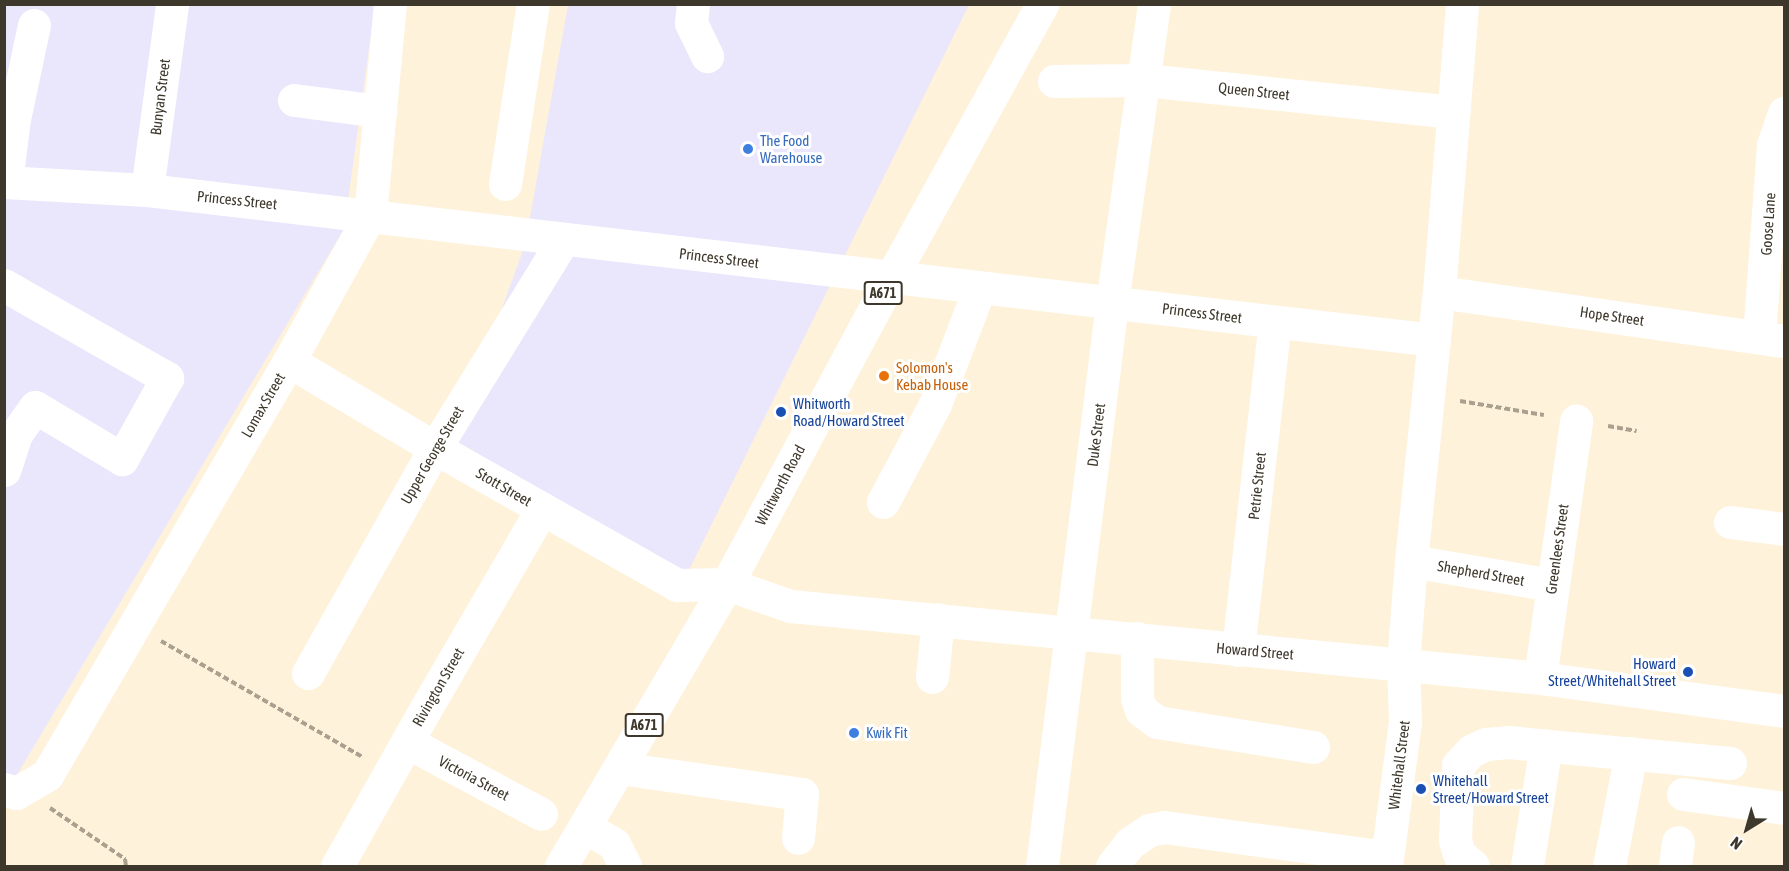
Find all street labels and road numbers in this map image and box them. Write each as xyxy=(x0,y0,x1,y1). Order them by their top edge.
street label: Bunyan Street xyxy=(146,58,174,136)
street label: Queen Street xyxy=(1217,78,1291,104)
street label: Princess Street xyxy=(196,187,278,213)
street label: Goose Lane xyxy=(1757,192,1779,256)
street label: Princess Street xyxy=(678,244,760,272)
road number: A671 xyxy=(864,282,902,304)
street label: Princess Street xyxy=(1161,299,1243,327)
street label: Hope Street xyxy=(1579,303,1645,329)
street label: Lomax Street xyxy=(237,369,289,441)
street label: Duke Street xyxy=(1083,402,1109,468)
street label: Upper George Street xyxy=(397,403,467,507)
street label: Whitworth Road xyxy=(751,442,809,528)
street label: Petrie Street xyxy=(1244,451,1270,521)
street label: Stott Street xyxy=(473,464,535,510)
street label: Greenlees Street xyxy=(1542,503,1572,595)
street label: Shepherd Street xyxy=(1436,556,1526,590)
street label: Howard Street xyxy=(1215,639,1295,663)
street label: Rivington Street xyxy=(408,644,468,730)
road number: A671 xyxy=(624,714,664,736)
street label: Whitehall Street xyxy=(1385,719,1413,811)
street label: Victoria Street xyxy=(436,752,512,804)

